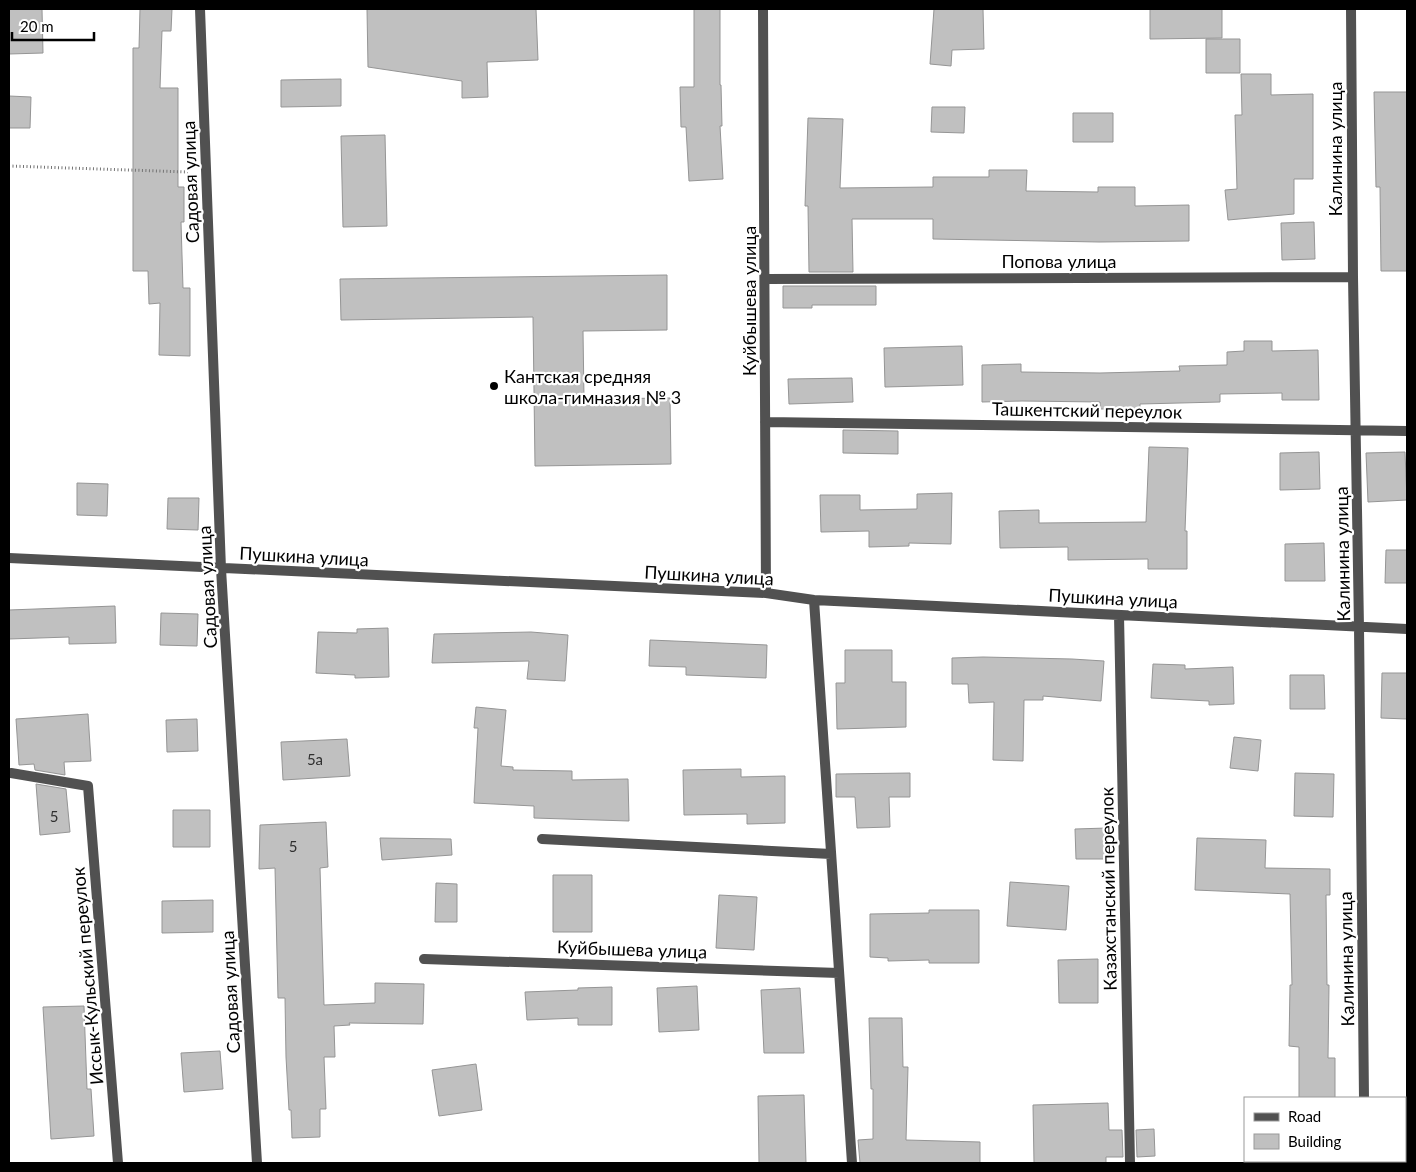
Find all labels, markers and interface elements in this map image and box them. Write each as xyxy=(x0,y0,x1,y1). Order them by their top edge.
scale bar xyxy=(12,10,95,42)
text: 20 m xyxy=(20,17,54,35)
street label: Калинина улица xyxy=(1324,81,1346,217)
street label: Садовая улица xyxy=(177,120,203,244)
street label: Куйбышева улица xyxy=(738,226,760,376)
street label: Попова улица xyxy=(1001,250,1117,272)
place label: Кантская средняя школа-гимназия № 3 xyxy=(504,365,681,408)
marker: Кантская средняя школа-гимназия № 3 xyxy=(488,380,500,392)
street label: Ташкентский переулок xyxy=(992,397,1183,423)
street label: Калинина улица xyxy=(1330,486,1354,622)
street label: Садовая улица xyxy=(193,525,221,649)
street label: Пушкина улица xyxy=(239,542,369,570)
street label: Пушкина улица xyxy=(644,561,774,589)
street label: Пушкина улица xyxy=(1048,584,1178,612)
house number: 5а xyxy=(307,750,323,768)
street label: Казахстанский переулок xyxy=(1095,786,1121,991)
house number: 5 xyxy=(50,807,58,825)
house number: 5 xyxy=(289,837,297,855)
street label: Иссык-Кульский переулок xyxy=(66,865,107,1086)
street label: Калинина улица xyxy=(1334,891,1358,1027)
street label: Садовая улица xyxy=(216,930,244,1054)
street label: Куйбышева улица xyxy=(557,935,707,963)
legend xyxy=(1244,1097,1406,1162)
text: Road xyxy=(1288,1107,1321,1125)
text: Building xyxy=(1288,1132,1341,1150)

